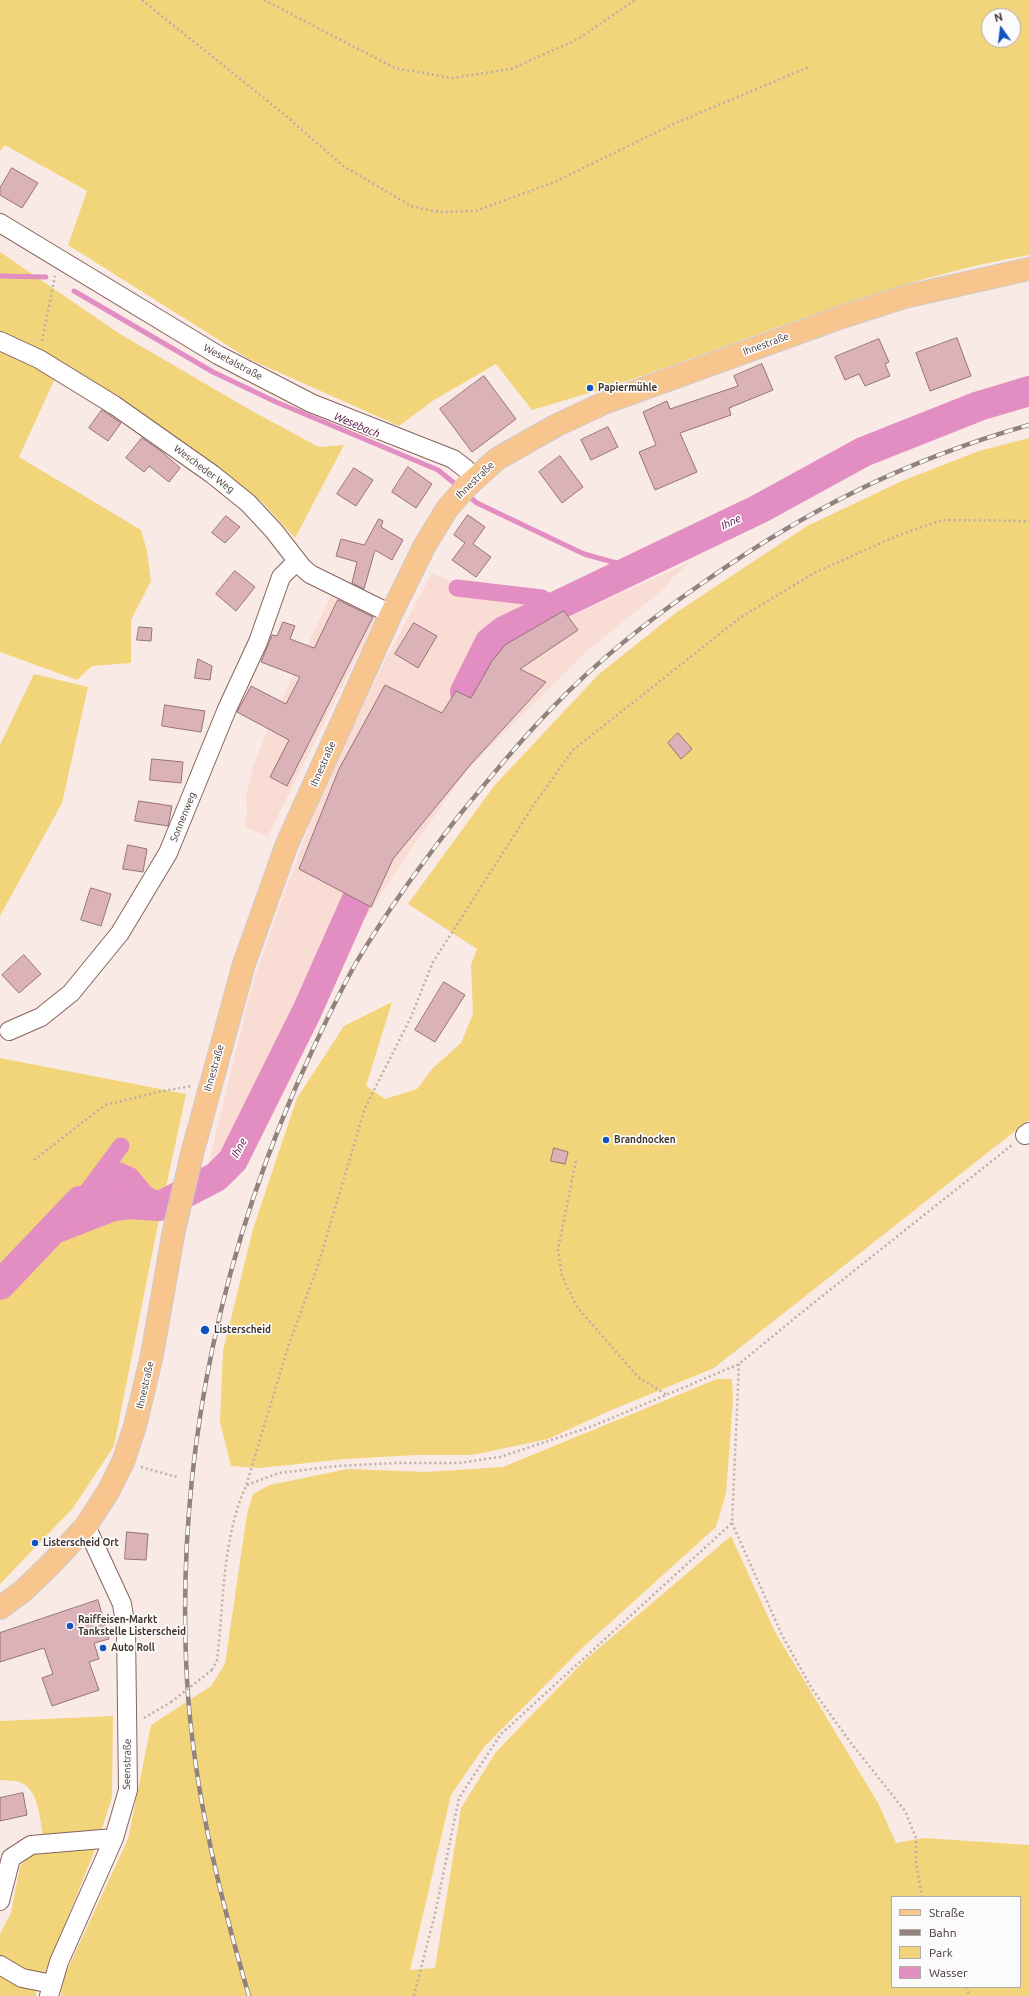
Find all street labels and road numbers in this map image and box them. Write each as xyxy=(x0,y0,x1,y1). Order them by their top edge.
street label: Ihnestraße xyxy=(741,330,791,358)
street label: Wesetalstraße xyxy=(202,341,264,383)
street label: Wescheder Weg xyxy=(171,442,237,496)
street label: Ihnestraße xyxy=(453,459,497,501)
street label: Ihnestraße xyxy=(308,740,338,788)
street label: Sonnenweg xyxy=(168,790,198,844)
street label: Ihnestraße xyxy=(202,1043,226,1093)
street label: Ihnestraße xyxy=(134,1360,156,1410)
street label: Seenstraße xyxy=(121,1739,133,1789)

